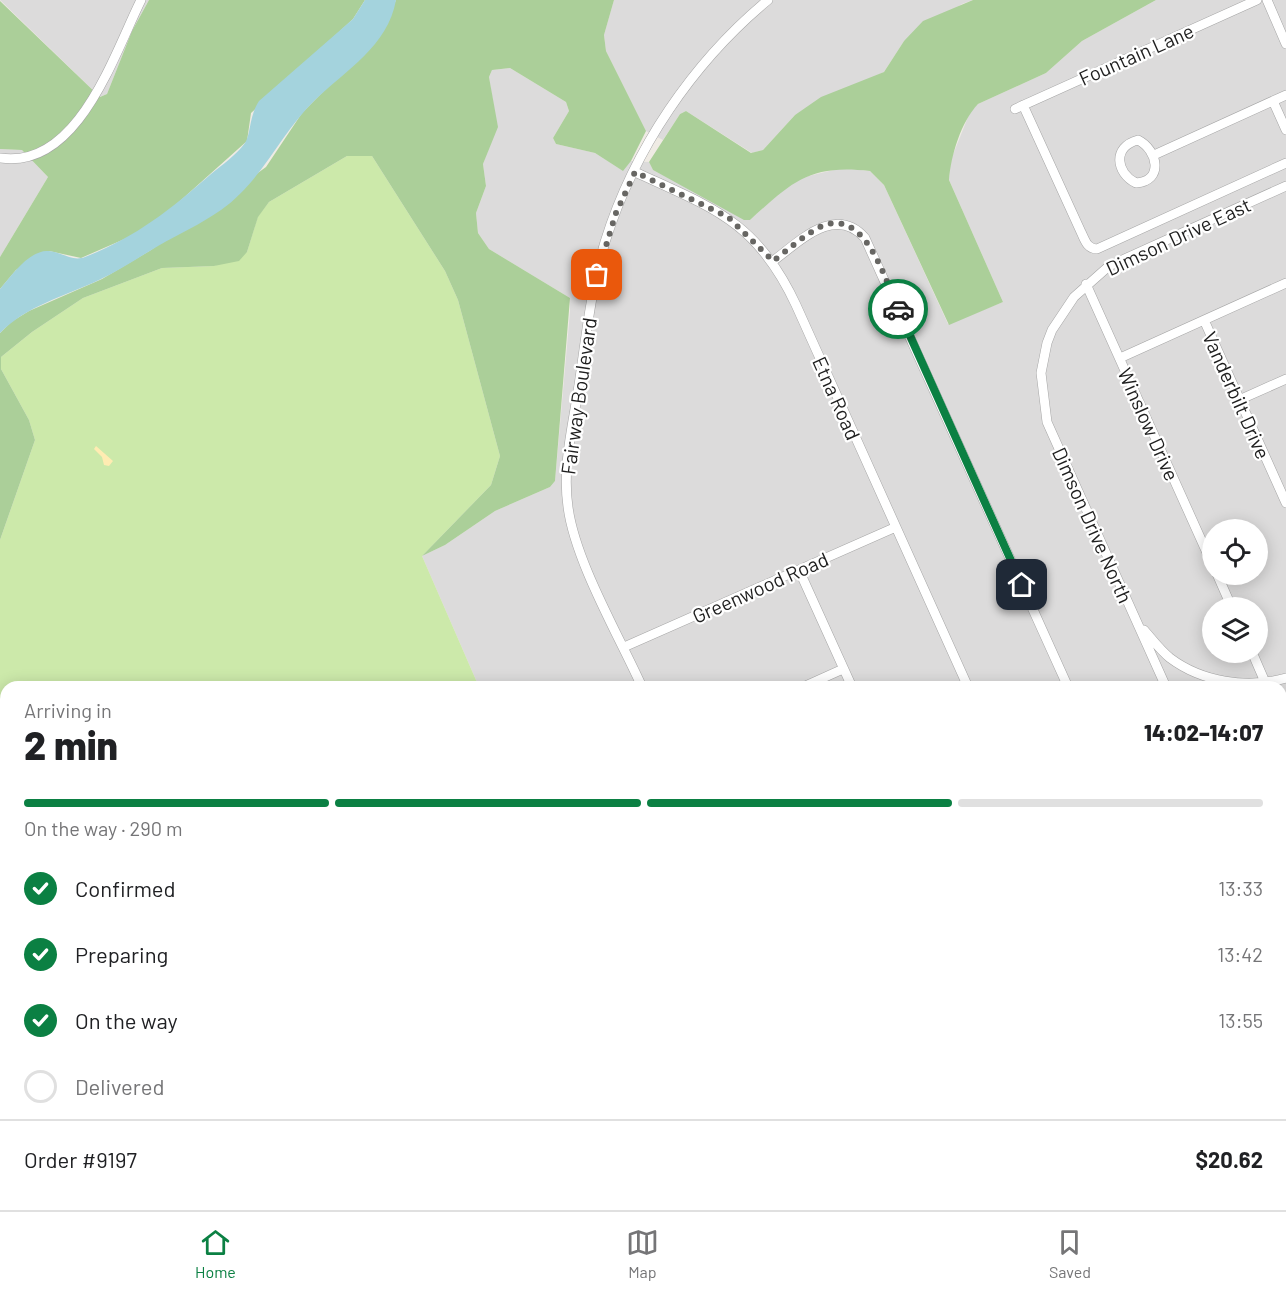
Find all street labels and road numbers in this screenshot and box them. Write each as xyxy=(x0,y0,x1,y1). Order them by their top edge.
street label: Fountain Lane xyxy=(1075,18,1197,90)
street label: Dimson Drive East xyxy=(1102,192,1254,280)
street label: Fairway Boulevard xyxy=(555,316,601,476)
street label: Vanderbilt Drive xyxy=(1198,328,1276,462)
street label: Etna Road xyxy=(808,353,866,443)
street label: Winslow Drive xyxy=(1113,364,1185,484)
street label: Dimson Drive North xyxy=(1048,443,1138,607)
street label: Greenwood Road xyxy=(688,546,832,628)

